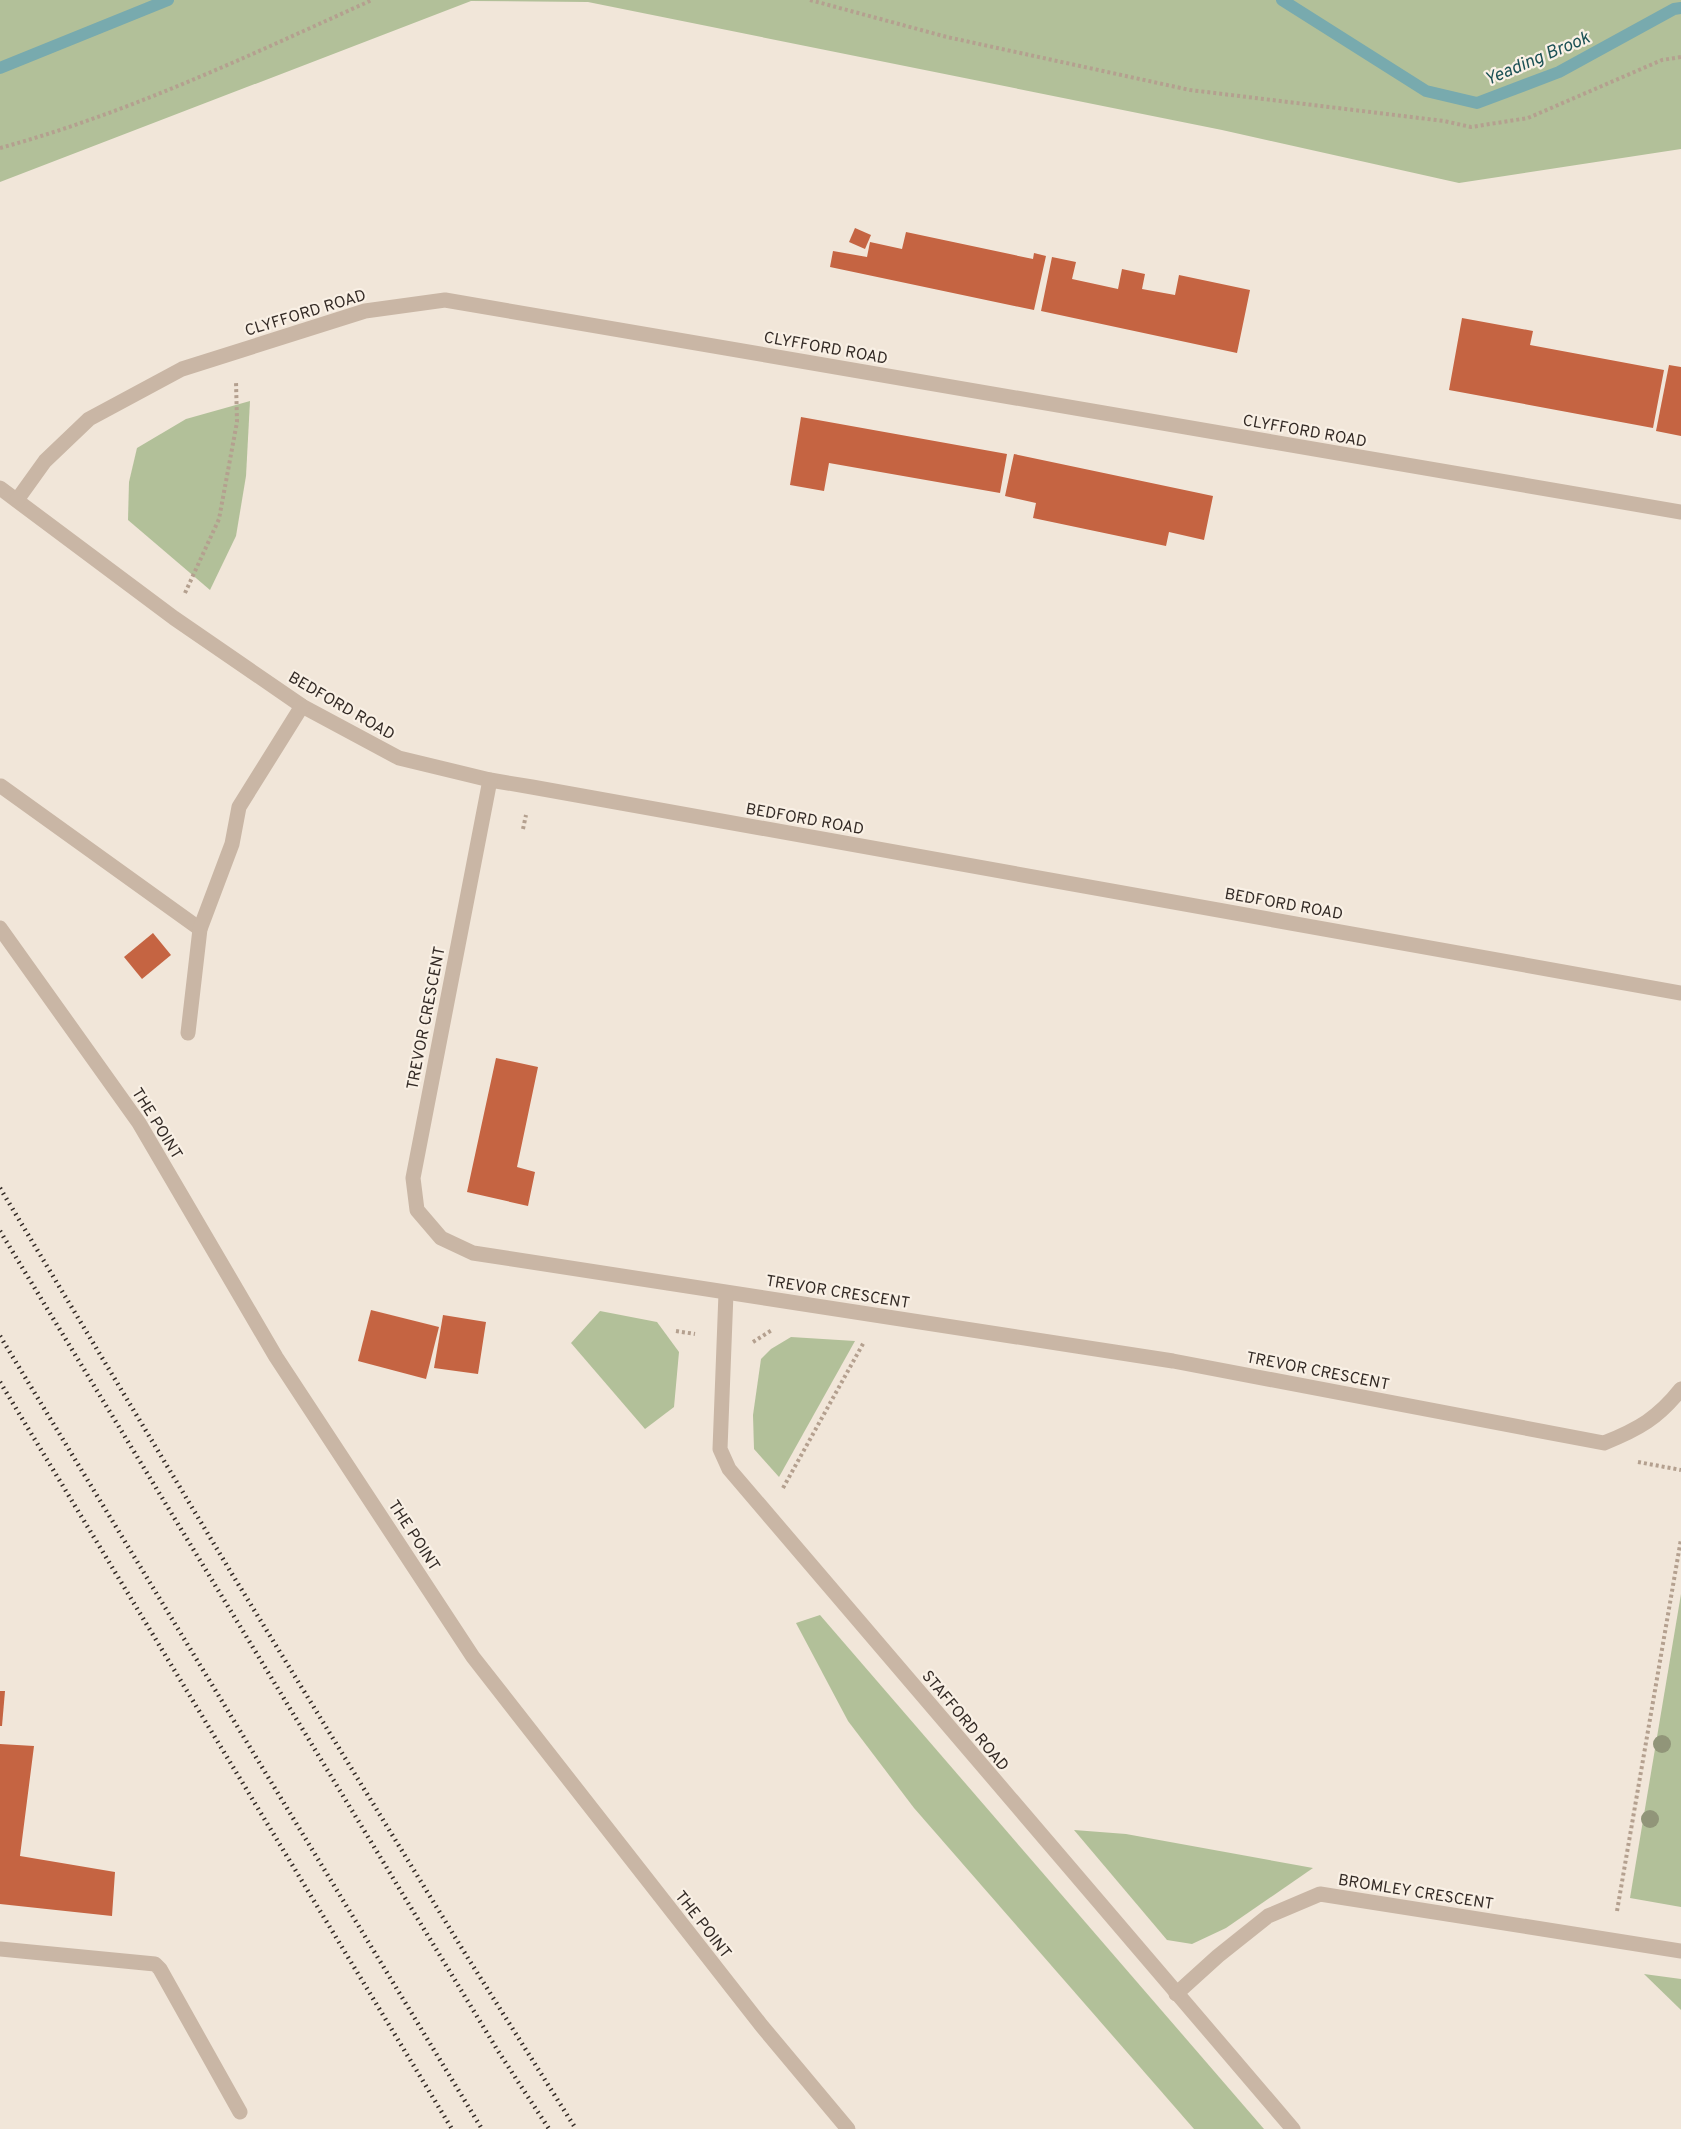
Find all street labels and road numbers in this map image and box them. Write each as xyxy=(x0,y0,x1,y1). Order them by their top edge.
street label: CLYFFORD ROAD xyxy=(243,286,369,342)
street label: CLYFFORD ROAD xyxy=(762,328,889,370)
street label: CLYFFORD ROAD xyxy=(1241,411,1368,453)
street label: BEDFORD ROAD xyxy=(284,668,398,745)
street label: BEDFORD ROAD xyxy=(744,800,865,840)
street label: BEDFORD ROAD xyxy=(1223,885,1344,925)
street label: TREVOR CRESCENT xyxy=(403,945,451,1092)
street label: THE POINT xyxy=(126,1085,186,1163)
street label: TREVOR CRESCENT xyxy=(764,1272,911,1314)
street label: TREVOR CRESCENT xyxy=(1244,1348,1391,1396)
street label: THE POINT xyxy=(383,1497,444,1575)
street label: STAFFORD ROAD xyxy=(917,1667,1012,1776)
street label: BROMLEY CRESCENT xyxy=(1336,1871,1495,1915)
street label: THE POINT xyxy=(670,1887,735,1963)

